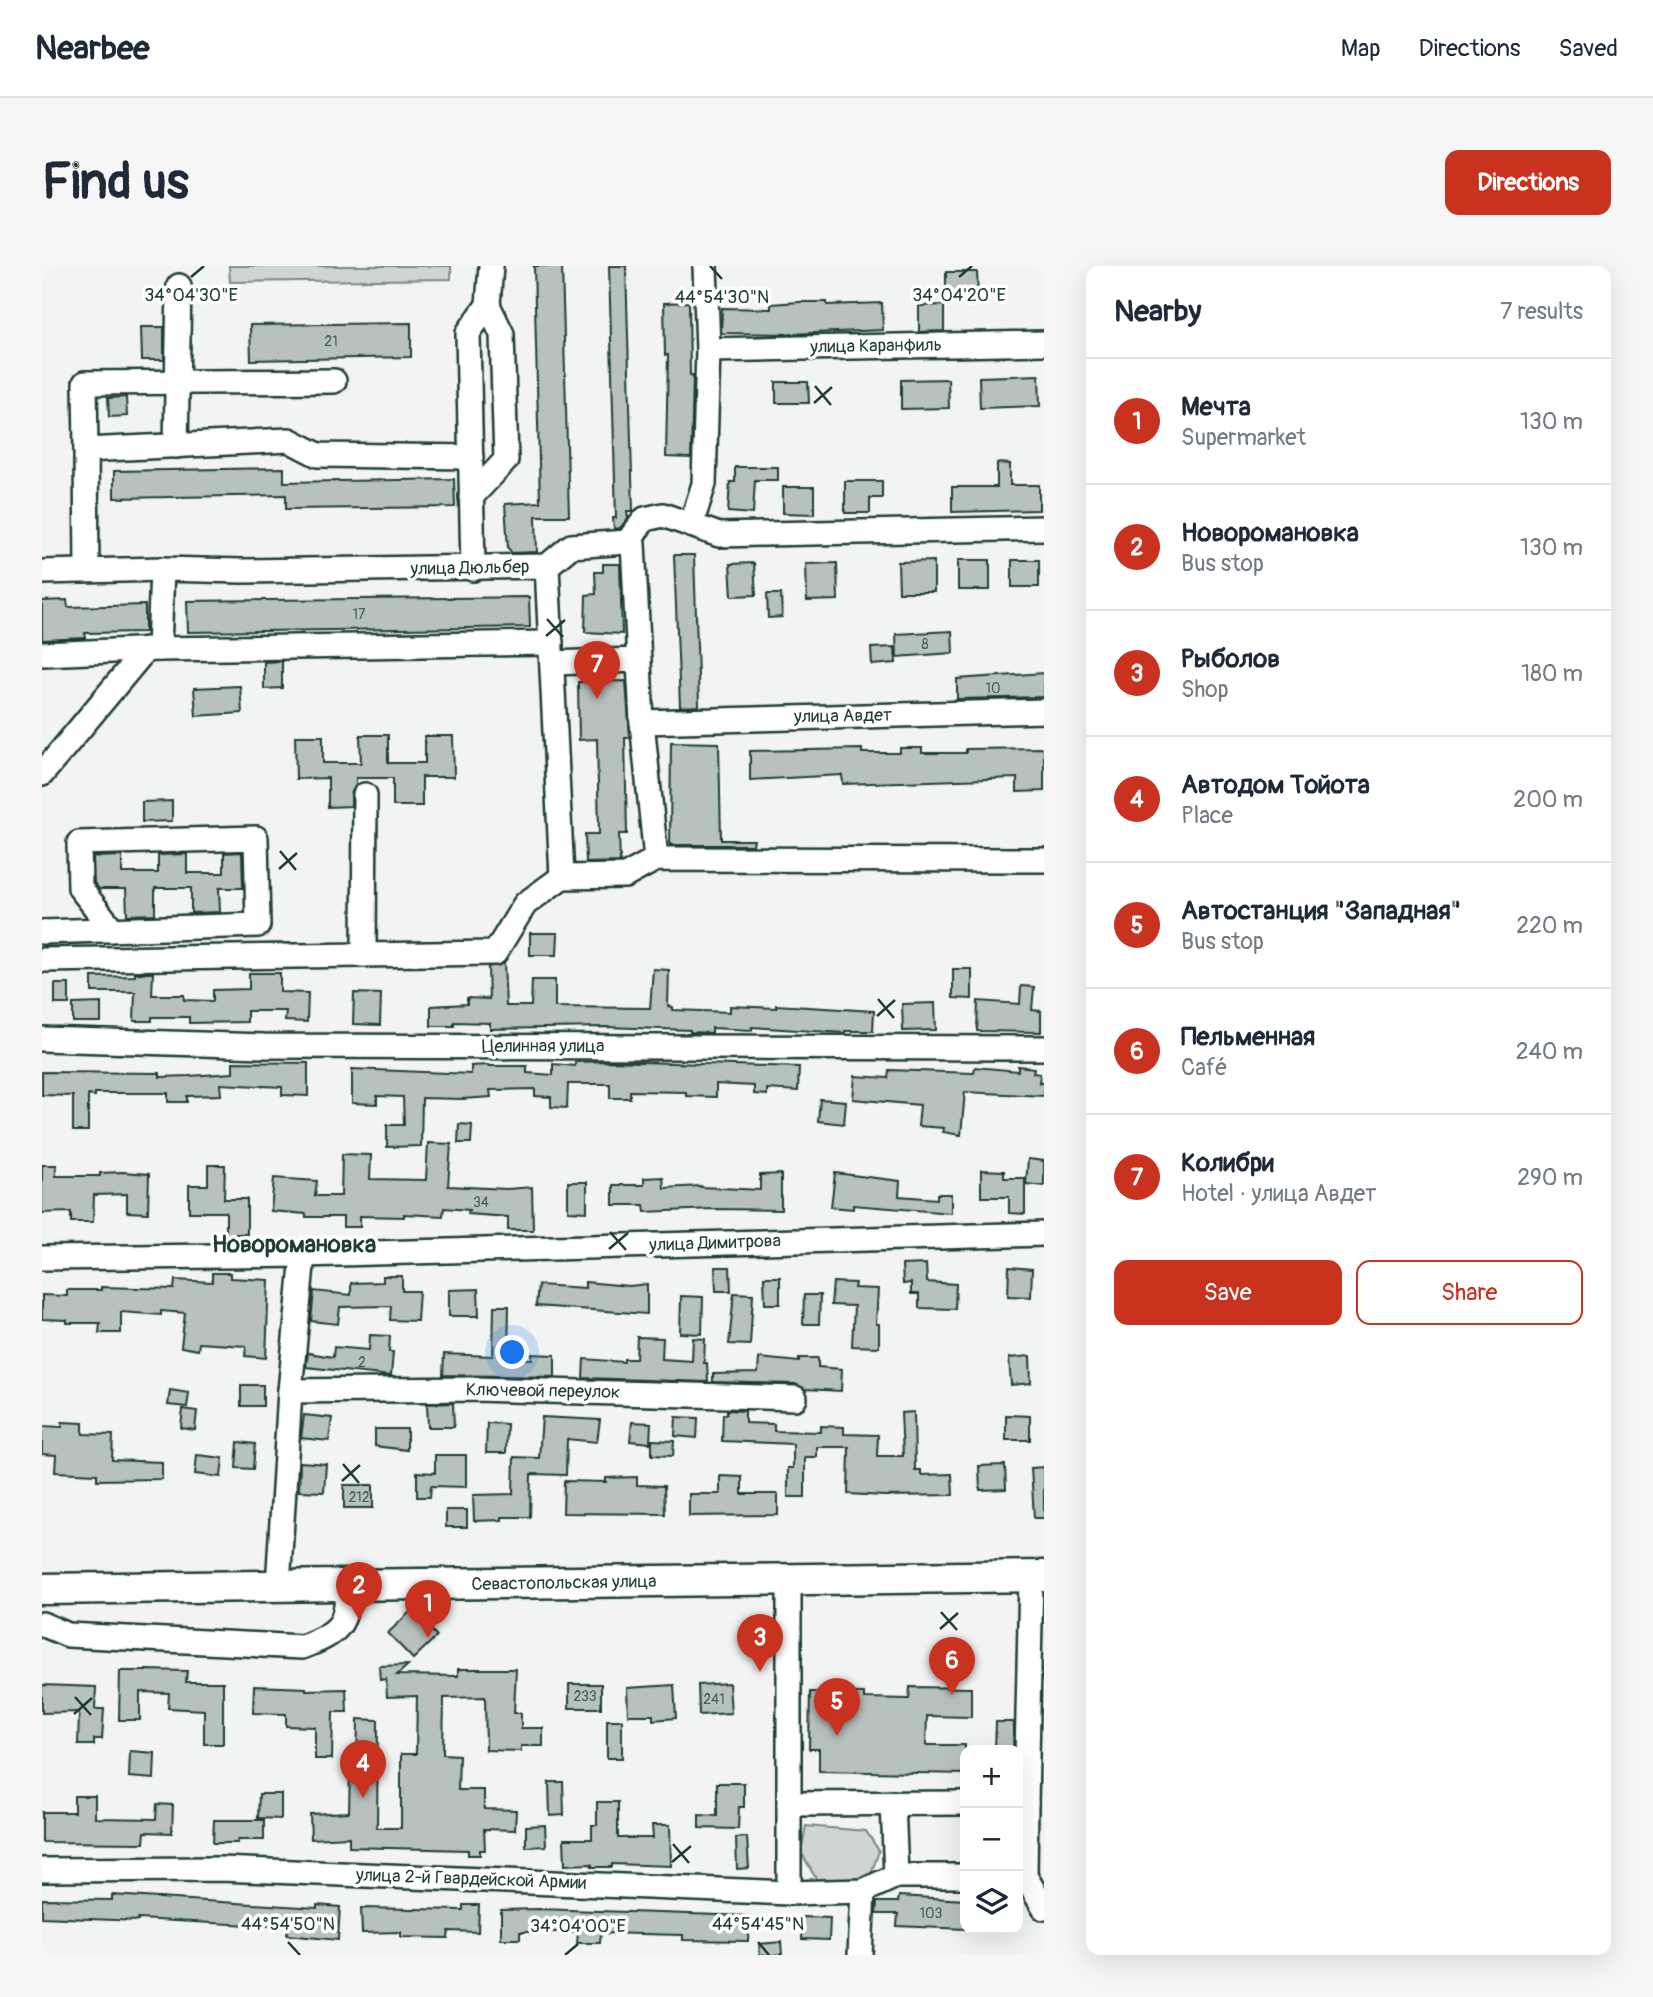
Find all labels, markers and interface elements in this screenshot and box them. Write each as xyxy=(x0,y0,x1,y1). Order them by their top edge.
text: Nearbee xyxy=(35,28,149,69)
text: Map xyxy=(1341,34,1381,63)
text: Directions xyxy=(1419,34,1520,63)
text: Saved xyxy=(1558,34,1618,63)
button: Directions xyxy=(1445,150,1611,215)
text: Find us xyxy=(42,152,189,213)
text: 34°04'30"E xyxy=(144,284,238,307)
text: 34°04'20"E xyxy=(912,284,1006,307)
text: 44°54'30"N xyxy=(675,286,769,309)
text: Nearby xyxy=(1114,293,1201,330)
text: 7 results xyxy=(1500,297,1583,326)
house number: 21 xyxy=(324,333,338,350)
street label: улица Каранфиль xyxy=(809,333,942,359)
text: Мечта xyxy=(1181,391,1251,423)
text: 1 xyxy=(1133,407,1142,436)
text: 130 m xyxy=(1520,407,1583,436)
text: Supermarket xyxy=(1181,423,1306,452)
text: Новоромановка xyxy=(1181,517,1359,549)
text: 2 xyxy=(1131,533,1143,562)
text: 130 m xyxy=(1520,533,1583,562)
text: Bus stop xyxy=(1181,549,1264,578)
street label: улица Дюльбер xyxy=(409,555,530,581)
house number: 17 xyxy=(353,606,366,623)
house number: 8 xyxy=(921,636,929,653)
pin: 7 xyxy=(574,641,620,699)
text: Рыболов xyxy=(1181,643,1280,675)
text: 3 xyxy=(1131,659,1143,688)
text: 180 m xyxy=(1521,659,1583,688)
text: Shop xyxy=(1181,675,1229,704)
house number: 10 xyxy=(985,680,1001,697)
street label: улица Авдет xyxy=(793,704,892,728)
text: Автодом Тойота xyxy=(1181,769,1370,801)
text: 4 xyxy=(1130,785,1144,814)
text: 200 m xyxy=(1513,785,1583,814)
text: Place xyxy=(1181,801,1233,830)
text: Автостанция "Западная" xyxy=(1181,895,1461,927)
text: 5 xyxy=(1131,911,1143,940)
text: 220 m xyxy=(1516,911,1583,940)
text: Bus stop xyxy=(1181,927,1264,956)
text: Пельменная xyxy=(1181,1021,1315,1053)
street label: Целинная улица xyxy=(482,1035,604,1058)
text: 6 xyxy=(1130,1037,1144,1066)
text: 240 m xyxy=(1516,1037,1583,1066)
text: Café xyxy=(1181,1053,1227,1082)
text: Колибри xyxy=(1181,1147,1274,1179)
text: 7 xyxy=(1131,1163,1143,1192)
text: 290 m xyxy=(1517,1163,1583,1192)
text: Hotel · улица Авдет xyxy=(1181,1179,1377,1208)
house number: 34 xyxy=(473,1194,489,1211)
street label: улица Димитрова xyxy=(648,1229,781,1257)
district label: Новоромановка xyxy=(212,1230,376,1259)
button: Save xyxy=(1114,1260,1342,1325)
button: Share xyxy=(1356,1260,1583,1325)
your location xyxy=(495,1335,529,1369)
house number: 2 xyxy=(358,1354,366,1371)
street label: Ключевой переулок xyxy=(466,1378,620,1404)
house number: 212 xyxy=(348,1489,370,1506)
pin: 2 xyxy=(336,1562,382,1620)
street label: Севастопольская улица xyxy=(471,1570,657,1596)
pin: 1 xyxy=(405,1580,451,1638)
pin: 3 xyxy=(737,1614,783,1672)
pin: 6 xyxy=(929,1637,975,1695)
pin: 5 xyxy=(814,1678,860,1736)
house number: 233 xyxy=(573,1688,597,1705)
house number: 241 xyxy=(703,1691,725,1708)
pin: 4 xyxy=(340,1740,386,1798)
map controls xyxy=(960,1745,1023,1934)
button: + xyxy=(960,1745,1023,1808)
button: − xyxy=(960,1808,1023,1871)
street label: улица 2-й Гвардейской Армии xyxy=(354,1863,587,1895)
button: layers xyxy=(960,1871,1023,1934)
house number: 103 xyxy=(920,1905,943,1922)
text: 44°54'50"N xyxy=(241,1913,335,1936)
text: 44°54'45"N xyxy=(712,1913,804,1936)
text: 34°04'00"E xyxy=(530,1915,626,1938)

